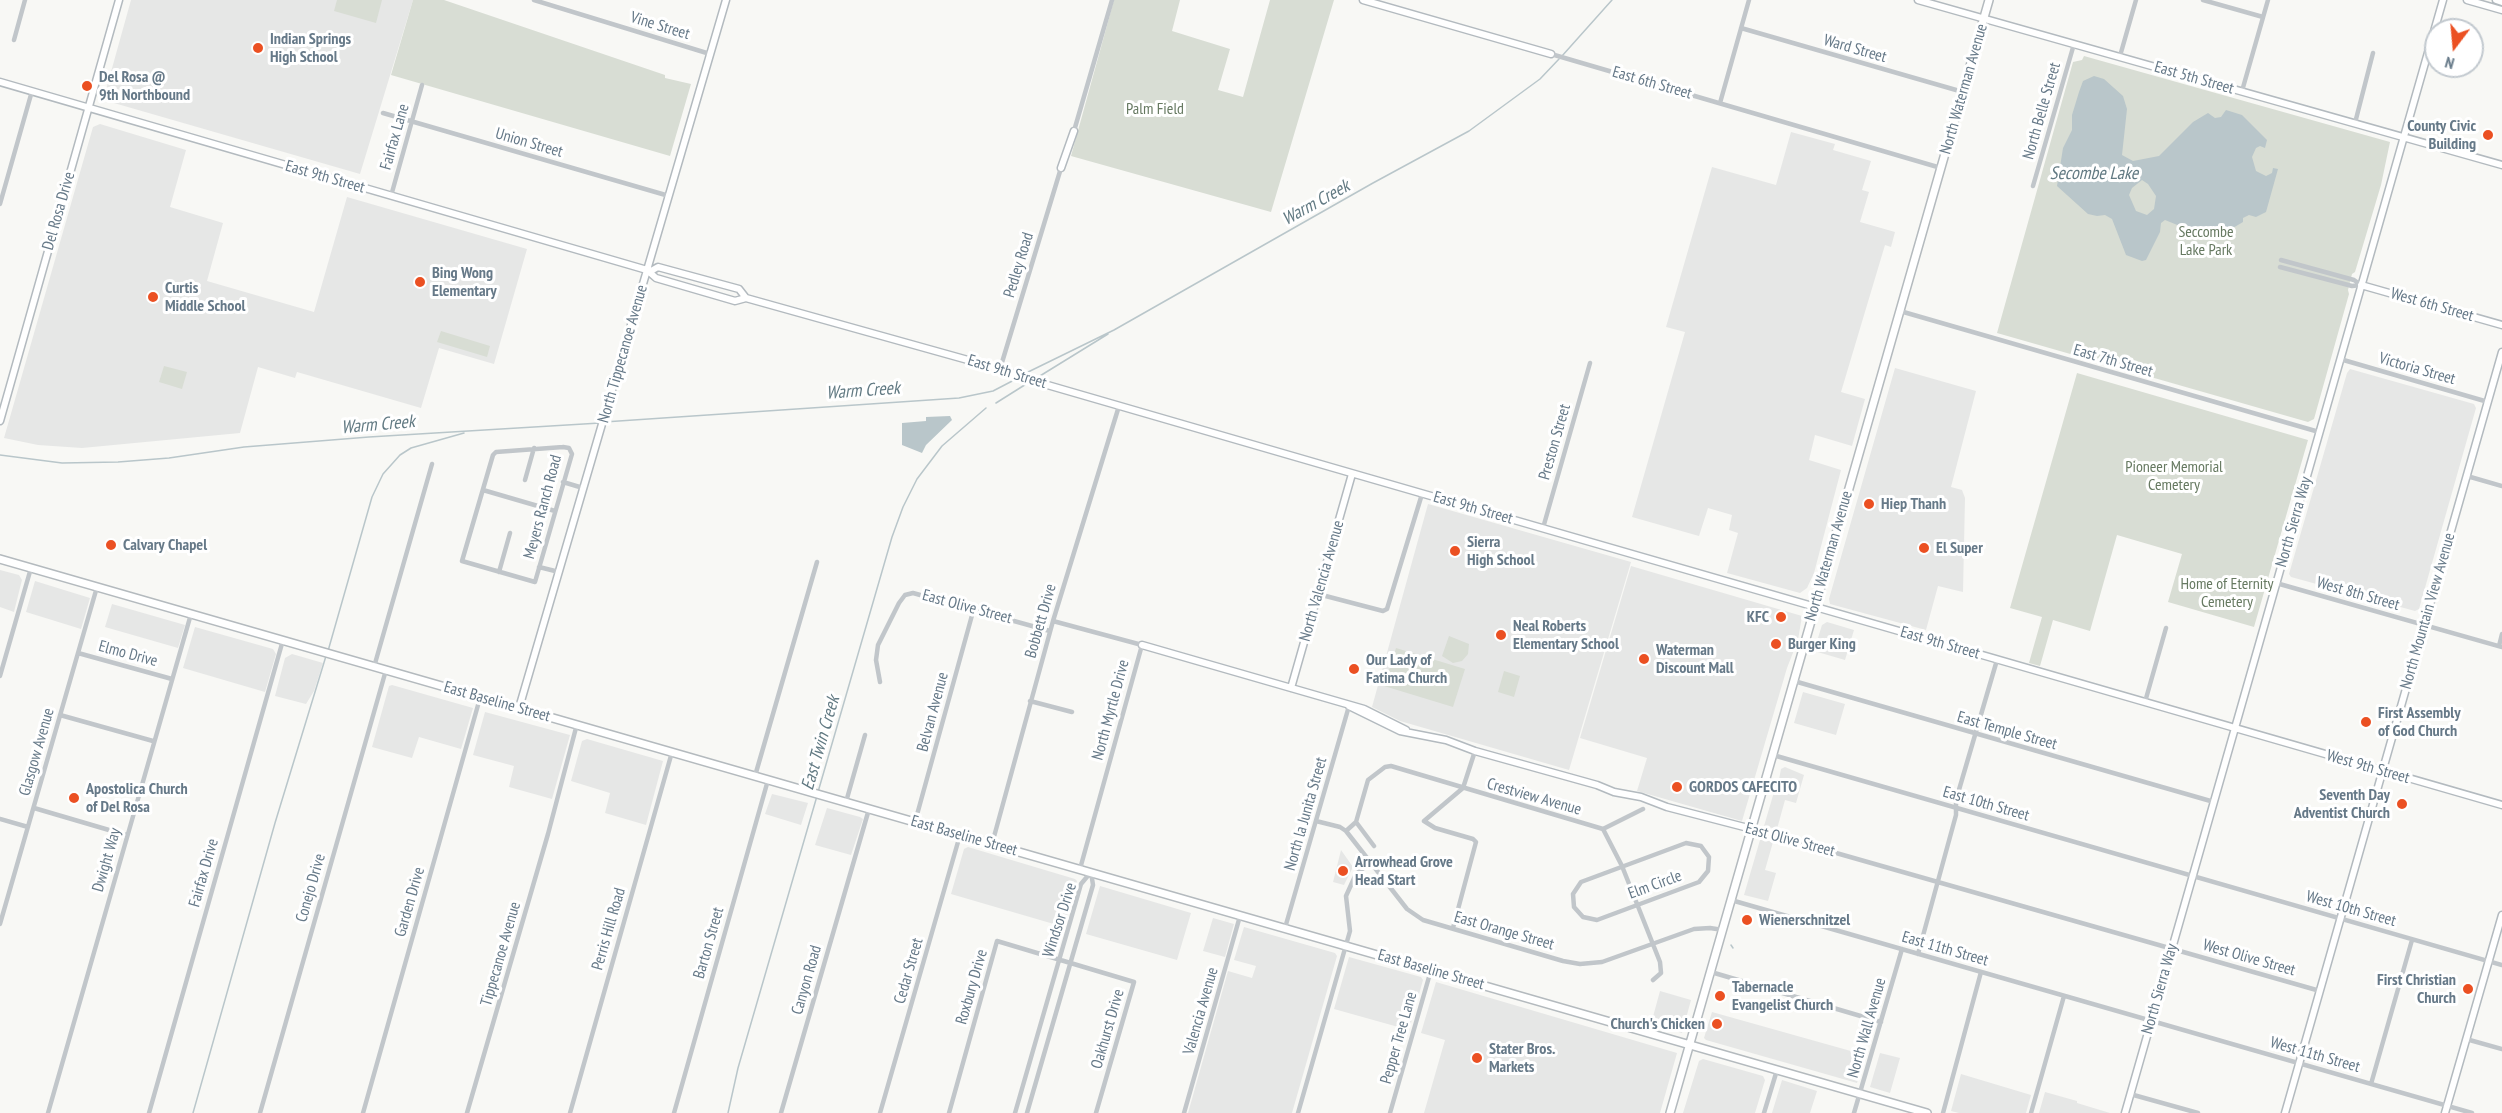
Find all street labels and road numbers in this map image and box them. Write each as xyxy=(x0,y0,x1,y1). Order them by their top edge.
street label: Vine Street xyxy=(628,8,692,44)
street label: North Waterman Avenue xyxy=(1936,22,1992,156)
street label: Ward Street xyxy=(1821,31,1889,67)
street label: East 5th Street xyxy=(2152,58,2236,98)
street label: North Belle Street xyxy=(2019,60,2065,162)
street label: East 6th Street xyxy=(1610,63,1694,103)
street label: Fairfax Lane xyxy=(376,102,414,172)
street label: Union Street xyxy=(493,124,565,162)
street label: East 9th Street xyxy=(283,157,367,197)
street label: Del Rosa Drive xyxy=(39,170,79,252)
street label: Pedley Road xyxy=(1000,230,1038,300)
street label: North Tippecanoe Avenue xyxy=(594,283,652,425)
street label: West 6th Street xyxy=(2388,284,2476,326)
street label: East 7th Street xyxy=(2071,341,2155,381)
street label: Victoria Street xyxy=(2377,349,2457,389)
street label: East 9th Street xyxy=(965,351,1049,393)
street label: Preston Street xyxy=(1535,402,1575,482)
street label: Meyers Ranch Road xyxy=(520,453,566,561)
street label: North Sierra Way xyxy=(2272,475,2316,569)
street label: East 9th Street xyxy=(1431,488,1515,528)
street label: North Waterman Avenue xyxy=(1801,489,1857,623)
street label: North Valencia Avenue xyxy=(1296,518,1348,644)
street label: North Mountain View Avenue xyxy=(2397,531,2459,691)
street label: West 8th Street xyxy=(2314,573,2402,615)
street label: Bobbett Drive xyxy=(1021,582,1061,660)
street label: East Olive Street xyxy=(920,586,1014,628)
street label: East 9th Street xyxy=(1898,623,1982,663)
street label: Elmo Drive xyxy=(96,637,160,671)
street label: North Myrtle Drive xyxy=(1088,658,1134,762)
street label: Belvan Avenue xyxy=(913,670,953,754)
street label: East Baseline Street xyxy=(442,678,552,726)
street label: Glasgow Avenue xyxy=(15,706,59,798)
street label: East Temple Street xyxy=(1955,708,2059,754)
street label: West 9th Street xyxy=(2324,746,2412,788)
street label: North la Junita Street xyxy=(1281,755,1331,873)
street label: Crestview Avenue xyxy=(1485,774,1583,820)
street label: East 10th Street xyxy=(1941,783,2031,825)
street label: East Baseline Street xyxy=(909,812,1019,860)
street label: East Olive Street xyxy=(1743,819,1837,861)
street label: Dwight Way xyxy=(89,826,125,894)
street label: Fairfax Drive xyxy=(185,837,223,909)
street label: Conejo Drive xyxy=(292,852,330,924)
street label: Garden Drive xyxy=(391,865,429,939)
street label: Elm Circle xyxy=(1626,866,1684,904)
street label: Windsor Drive xyxy=(1039,880,1081,960)
street label: Perris Hill Road xyxy=(588,886,630,972)
street label: West 10th Street xyxy=(2304,887,2398,931)
street label: Tippecanoe Avenue xyxy=(477,900,525,1008)
street label: Barton Street xyxy=(690,905,728,981)
street label: East Orange Street xyxy=(1452,908,1556,954)
street label: East 11th Street xyxy=(1900,928,1990,970)
street label: Cedar Street xyxy=(890,936,928,1006)
street label: West Olive Street xyxy=(2201,936,2297,980)
street label: North Sierra Way xyxy=(2138,942,2182,1036)
street label: Canyon Road xyxy=(788,943,826,1017)
street label: East Baseline Street xyxy=(1376,946,1486,994)
street label: Roxbury Drive xyxy=(952,947,992,1027)
street label: Valencia Avenue xyxy=(1179,965,1223,1057)
street label: North Wall Avenue xyxy=(1844,976,1890,1080)
street label: Oakhurst Drive xyxy=(1087,987,1129,1071)
street label: Pepper Tree Lane xyxy=(1377,990,1421,1086)
street label: West 11th Street xyxy=(2268,1033,2362,1077)

